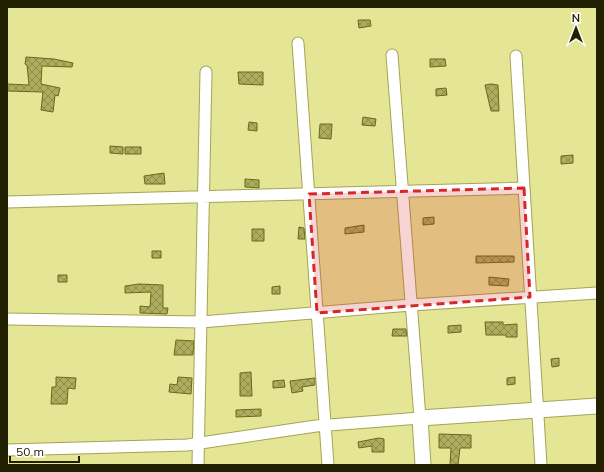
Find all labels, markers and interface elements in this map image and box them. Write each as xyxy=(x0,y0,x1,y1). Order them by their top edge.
north arrow xyxy=(556,8,596,48)
text: N xyxy=(572,11,580,25)
scale bar xyxy=(10,438,79,464)
text: 50 m xyxy=(16,444,44,459)

